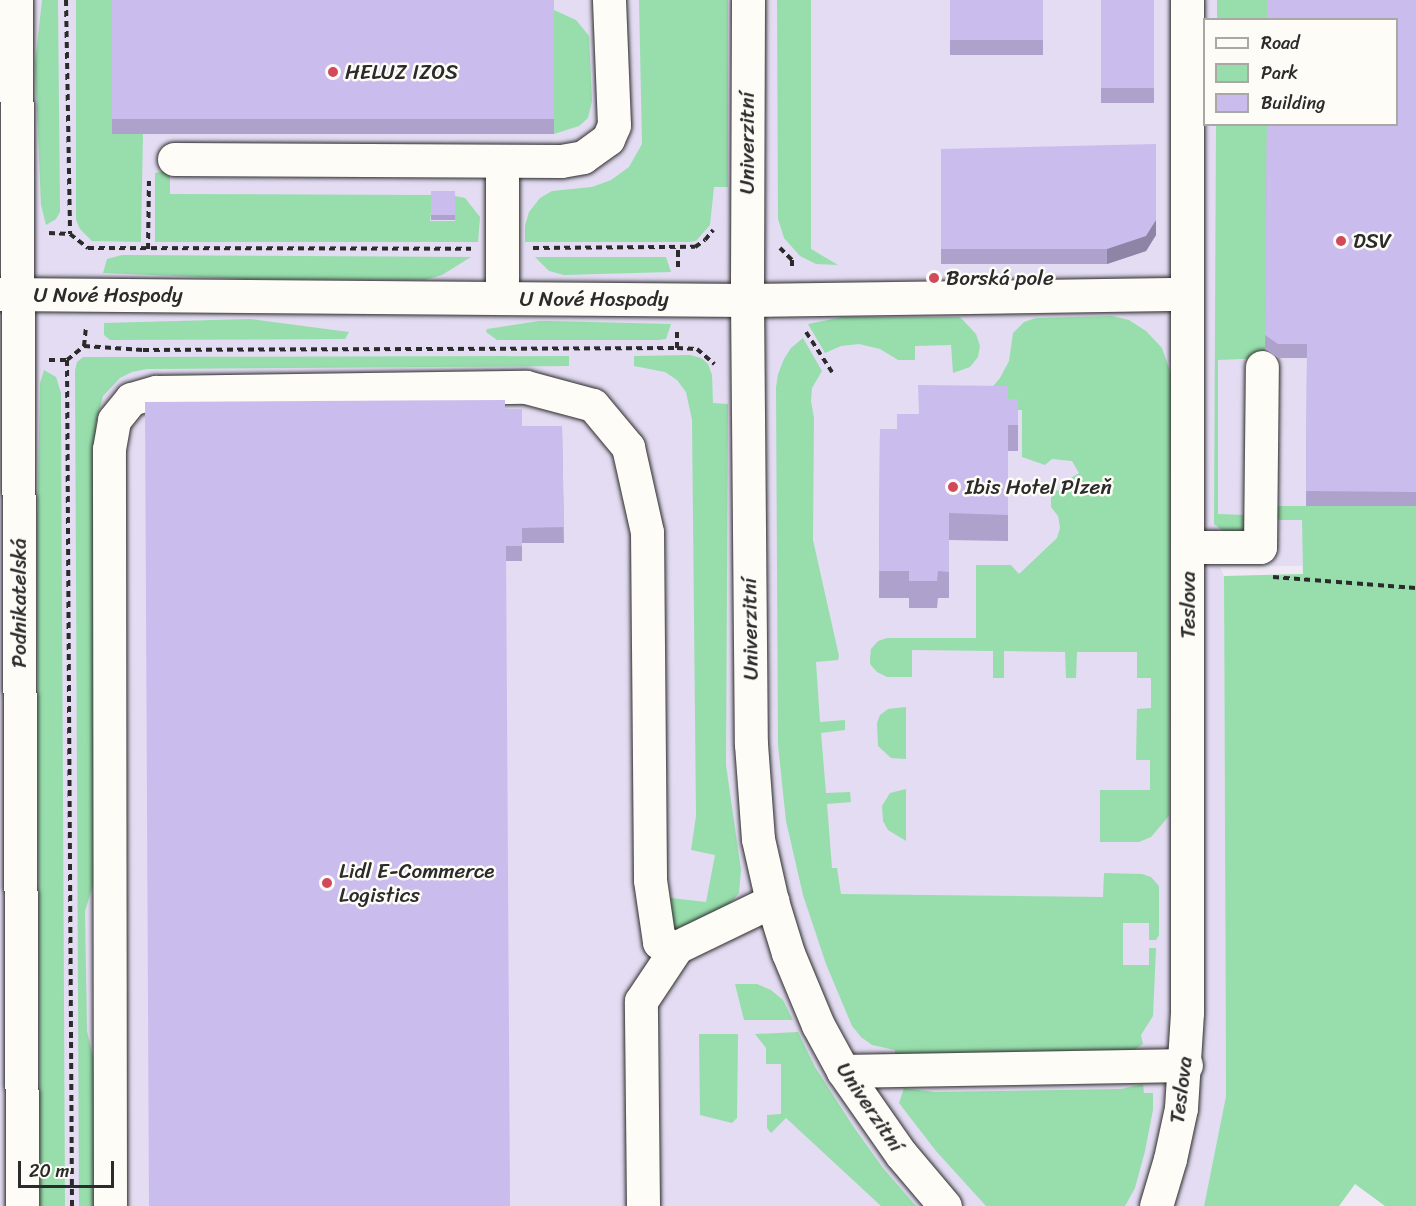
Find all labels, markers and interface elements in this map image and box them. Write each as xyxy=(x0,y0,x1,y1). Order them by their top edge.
legend xyxy=(1203,18,1398,126)
text: Road xyxy=(1261,27,1300,59)
text: Park xyxy=(1261,57,1298,89)
place label: HELUZ IZOS xyxy=(345,59,460,85)
marker: HELUZ IZOS xyxy=(326,65,340,79)
text: Building xyxy=(1261,87,1325,119)
street label: Univerzitní xyxy=(734,92,760,194)
place label: DSV xyxy=(1353,228,1391,254)
marker: DSV xyxy=(1334,234,1348,248)
place label: Borská pole xyxy=(946,265,1054,291)
marker: Borská pole xyxy=(927,271,941,285)
street label: U Nové Hospody xyxy=(33,282,183,308)
street label: U Nové Hospody xyxy=(519,286,669,312)
place label: Ibis Hotel Plzeň xyxy=(965,474,1114,500)
marker: Ibis Hotel Plzeň xyxy=(946,480,960,494)
street label: Podnikatelská xyxy=(6,538,32,668)
street label: Teslova xyxy=(1175,571,1201,639)
street label: Univerzitní xyxy=(737,578,763,680)
place label: Lidl E-Commerce Logistics xyxy=(339,858,494,908)
marker: Lidl E-Commerce Logistics xyxy=(320,876,334,890)
street label: Teslova xyxy=(1164,1055,1198,1125)
street label: Univerzitní xyxy=(831,1058,909,1156)
scale bar xyxy=(21,1149,117,1187)
text: 20 m xyxy=(29,1155,69,1187)

